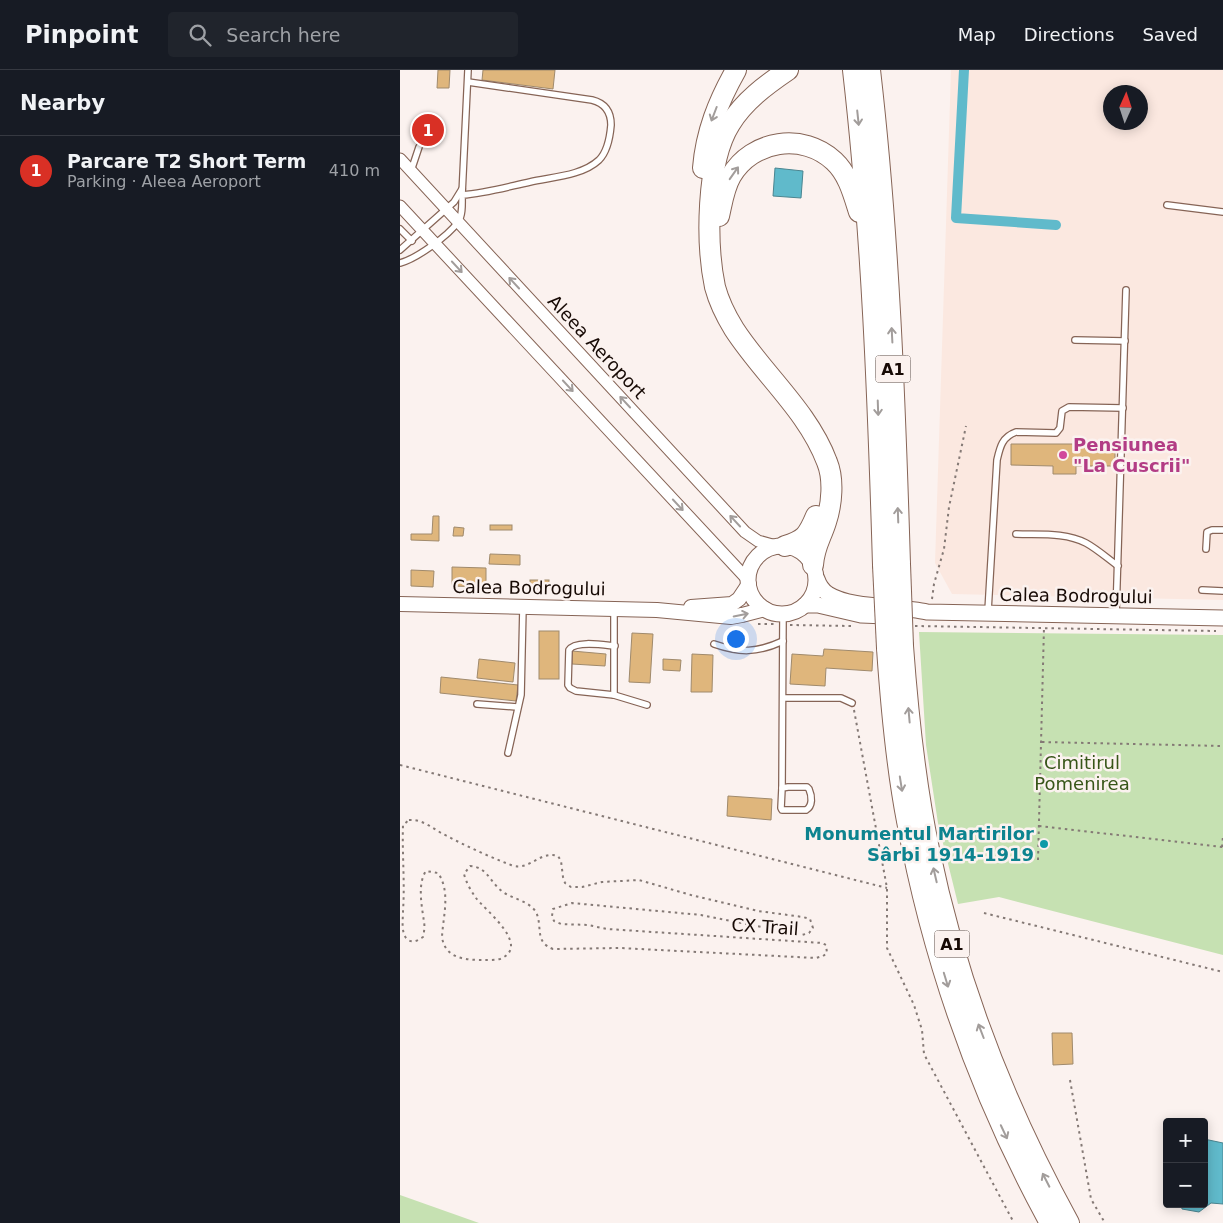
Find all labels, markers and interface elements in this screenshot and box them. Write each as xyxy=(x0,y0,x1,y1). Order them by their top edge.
search box xyxy=(168,12,518,57)
text: Pinpoint xyxy=(25,21,138,49)
icon: search xyxy=(186,21,214,49)
text: Search here xyxy=(226,24,341,46)
text: Map xyxy=(958,24,996,45)
text: Directions xyxy=(1024,24,1114,45)
text: Saved xyxy=(1142,24,1198,45)
north arrow xyxy=(1103,85,1148,130)
text: Nearby xyxy=(20,91,105,115)
one-way arrow xyxy=(709,106,719,121)
one-way arrow xyxy=(854,110,863,126)
pin: 1 xyxy=(412,111,444,149)
text: Parcare T2 Short Term xyxy=(67,150,306,172)
text: 1 xyxy=(30,161,42,180)
text: 410 m xyxy=(329,161,380,180)
one-way arrow xyxy=(729,166,739,180)
text: Parking · Aleea Aeroport xyxy=(67,172,261,191)
one-way arrow xyxy=(451,261,463,274)
one-way arrow xyxy=(508,277,520,290)
street label: Aleea Aeroport xyxy=(544,290,651,403)
one-way arrow xyxy=(887,328,896,344)
road number: A1 xyxy=(876,356,910,382)
one-way arrow xyxy=(562,380,574,393)
one-way arrow xyxy=(619,396,631,409)
one-way arrow xyxy=(873,400,883,416)
place label: Pensiunea "La Cuscrii" xyxy=(1073,434,1190,476)
marker: Pensiunea "La Cuscrii" xyxy=(1057,449,1069,461)
one-way arrow xyxy=(673,499,684,512)
one-way arrow xyxy=(893,508,903,524)
one-way arrow xyxy=(729,515,741,528)
street label: Calea Bodrogului xyxy=(452,576,606,599)
street label: Calea Bodrogului xyxy=(999,584,1153,607)
one-way arrow xyxy=(732,610,748,619)
your location xyxy=(723,626,749,652)
one-way arrow xyxy=(904,707,914,723)
park label: Cimitirul Pomenirea xyxy=(1034,752,1130,794)
one-way arrow xyxy=(896,776,906,792)
place label: Monumentul Martirilor Sârbi 1914-1919 xyxy=(804,823,1034,865)
marker: Monumentul Martirilor Sârbi 1914-1919 xyxy=(1038,838,1050,850)
one-way arrow xyxy=(930,868,939,884)
street label: CX Trail xyxy=(731,914,799,939)
road number: A1 xyxy=(934,931,970,958)
one-way arrow xyxy=(941,972,951,988)
one-way arrow xyxy=(976,1024,985,1039)
map controls xyxy=(1163,1118,1208,1208)
button: + xyxy=(1163,1118,1208,1163)
one-way arrow xyxy=(1000,1124,1009,1139)
button: − xyxy=(1163,1163,1208,1208)
one-way arrow xyxy=(1041,1173,1050,1188)

